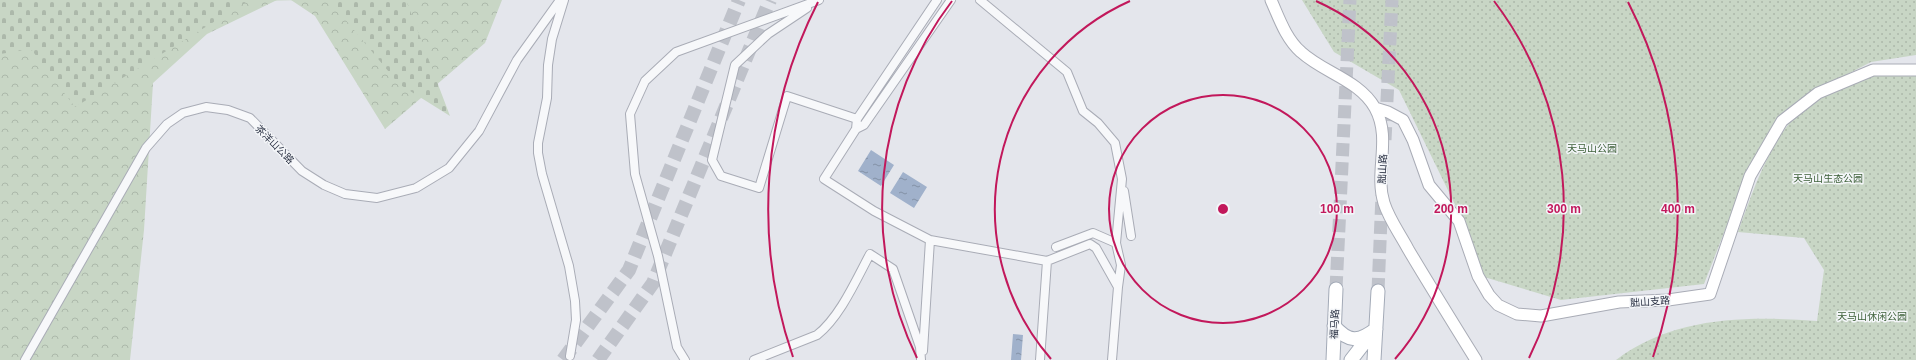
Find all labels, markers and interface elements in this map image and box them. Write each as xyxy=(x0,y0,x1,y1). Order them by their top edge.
street label: 茶洋山公路 xyxy=(253,123,296,166)
park label: 天马山公园 xyxy=(1567,143,1617,154)
street label: 胐山路 xyxy=(1376,154,1389,184)
park label: 天马山生态公园 xyxy=(1793,173,1863,184)
centre of rings xyxy=(1216,202,1230,216)
text: 100 m xyxy=(1320,202,1354,216)
text: 200 m xyxy=(1434,202,1468,216)
text: 300 m xyxy=(1547,202,1581,216)
text: 400 m xyxy=(1661,202,1695,216)
street label: 胐山支路 xyxy=(1630,295,1670,308)
street label: 福马路 xyxy=(1328,309,1341,339)
park label: 天马山休闲公园 xyxy=(1837,311,1907,322)

